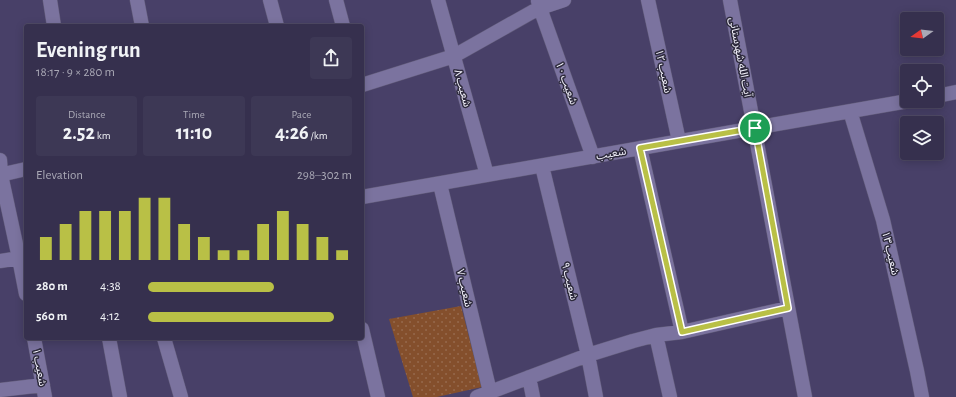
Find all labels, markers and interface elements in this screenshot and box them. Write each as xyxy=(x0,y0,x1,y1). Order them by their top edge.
north arrow xyxy=(900,12,944,56)
map controls xyxy=(900,12,944,160)
street label: آیت الله شهرستانی xyxy=(726,16,754,99)
button: share xyxy=(310,37,352,79)
text: Evening run xyxy=(36,39,141,61)
street label: شعیب ۱۲ xyxy=(652,48,674,95)
street label: شعیب ۱۰ xyxy=(553,60,580,107)
button: locate xyxy=(900,64,944,108)
text: 18:17 · 9 × 280 m xyxy=(36,66,115,79)
street label: شعیب ۸ xyxy=(451,68,473,109)
text: Distance xyxy=(68,109,105,120)
text: Time xyxy=(183,109,205,120)
text: Pace xyxy=(291,109,311,120)
pin xyxy=(738,111,772,145)
button: layers xyxy=(900,116,944,160)
icon: arrive xyxy=(744,117,766,139)
text: 2.52 xyxy=(63,123,95,143)
text: 11:10 xyxy=(176,123,212,143)
text: 4:26 xyxy=(275,123,309,143)
text: km xyxy=(95,130,111,141)
text: /km xyxy=(309,130,328,141)
street label: شعیب xyxy=(595,145,628,163)
text: Elevation xyxy=(36,169,83,182)
text: 298–302 m xyxy=(297,169,352,182)
street label: شعیب ۱۳ xyxy=(879,230,901,277)
street label: شعیب ۹ xyxy=(558,261,580,302)
street label: شعیب ۷ xyxy=(454,268,474,309)
text: 280 m xyxy=(36,280,68,293)
text: 4:38 xyxy=(100,280,121,293)
text: 560 m xyxy=(36,310,67,323)
text: 4:12 xyxy=(100,310,120,323)
street label: شعیب ۱ xyxy=(30,347,48,388)

